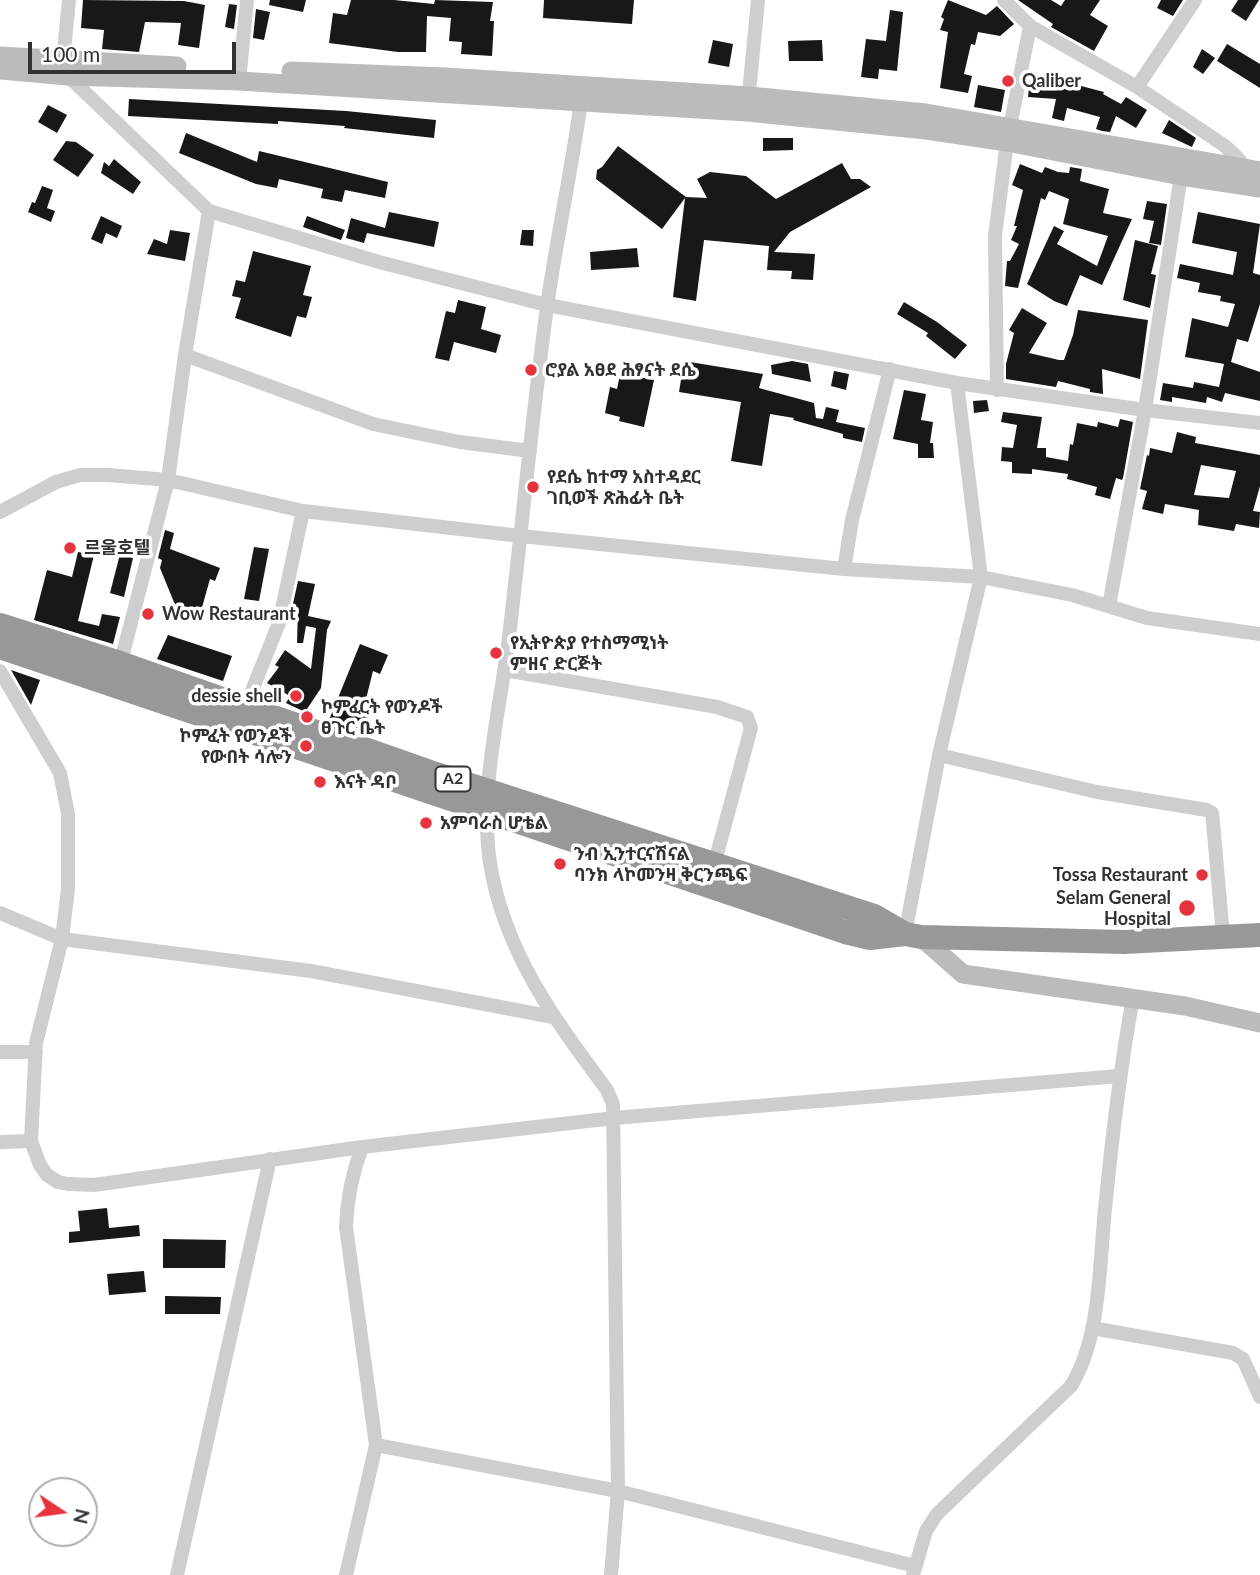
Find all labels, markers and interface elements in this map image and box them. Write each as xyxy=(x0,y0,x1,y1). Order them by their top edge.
scale bar xyxy=(32,28,240,72)
text: 100 m xyxy=(41,41,100,66)
place label: Qaliber xyxy=(1022,70,1081,92)
marker: Qaliber xyxy=(1000,73,1016,89)
place label: ሮያል አፀደ ሕፃናት ደሴ xyxy=(545,359,696,381)
marker: ሮያል አፀደ ሕፃናት ደሴ xyxy=(523,362,539,378)
place label: የደሴ ከተማ አስተዳደር ገቢወች ጽሕፊት ቤት xyxy=(547,466,701,508)
marker: የደሴ ከተማ አስተዳደር ገቢወች ጽሕፊት ቤት xyxy=(525,479,541,495)
place label: 르울호텔 xyxy=(84,537,150,559)
marker: 르울호텔 xyxy=(62,540,78,556)
place label: Wow Restaurant xyxy=(162,603,296,625)
marker: Wow Restaurant xyxy=(140,606,156,622)
place label: የኢትዮጵያ የተስማሚነት ምዘና ድርጅት xyxy=(510,632,668,674)
marker: የኢትዮጵያ የተስማሚነት ምዘና ድርጅት xyxy=(488,645,504,661)
place label: dessie shell xyxy=(191,685,282,707)
marker: dessie shell xyxy=(288,688,304,704)
place label: ኮምፈርት የወንዶች ፀጉር ቤት xyxy=(321,696,442,738)
marker: ኮምፈርት የወንዶች ፀጉር ቤት xyxy=(299,709,315,725)
place label: ኮምፈት የወንዶች የውበት ሳሎን xyxy=(180,725,292,768)
marker: ኮምፈት የወንዶች የውበት ሳሎን xyxy=(298,738,314,754)
road number: A2 xyxy=(435,766,470,792)
place label: እናት ዳቦ xyxy=(334,771,397,793)
marker: እናት ዳቦ xyxy=(312,774,328,790)
place label: አምባራስ ሆቴል xyxy=(440,812,548,834)
marker: አምባራስ ሆቴል xyxy=(418,815,434,831)
place label: ንብ ኢንተርናሽናል ባንክ ላኮመንዛ ቅርንጫፍ xyxy=(574,843,748,886)
marker: ንብ ኢንተርናሽናል ባንክ ላኮመንዛ ቅርንጫፍ xyxy=(552,856,568,872)
place label: Tossa Restaurant xyxy=(1053,864,1188,886)
marker: Tossa Restaurant xyxy=(1194,867,1210,883)
place label: Selam General Hospital xyxy=(1056,887,1171,930)
marker: Selam General Hospital xyxy=(1177,898,1197,918)
north arrow xyxy=(28,1477,98,1547)
text: N xyxy=(69,1507,95,1526)

